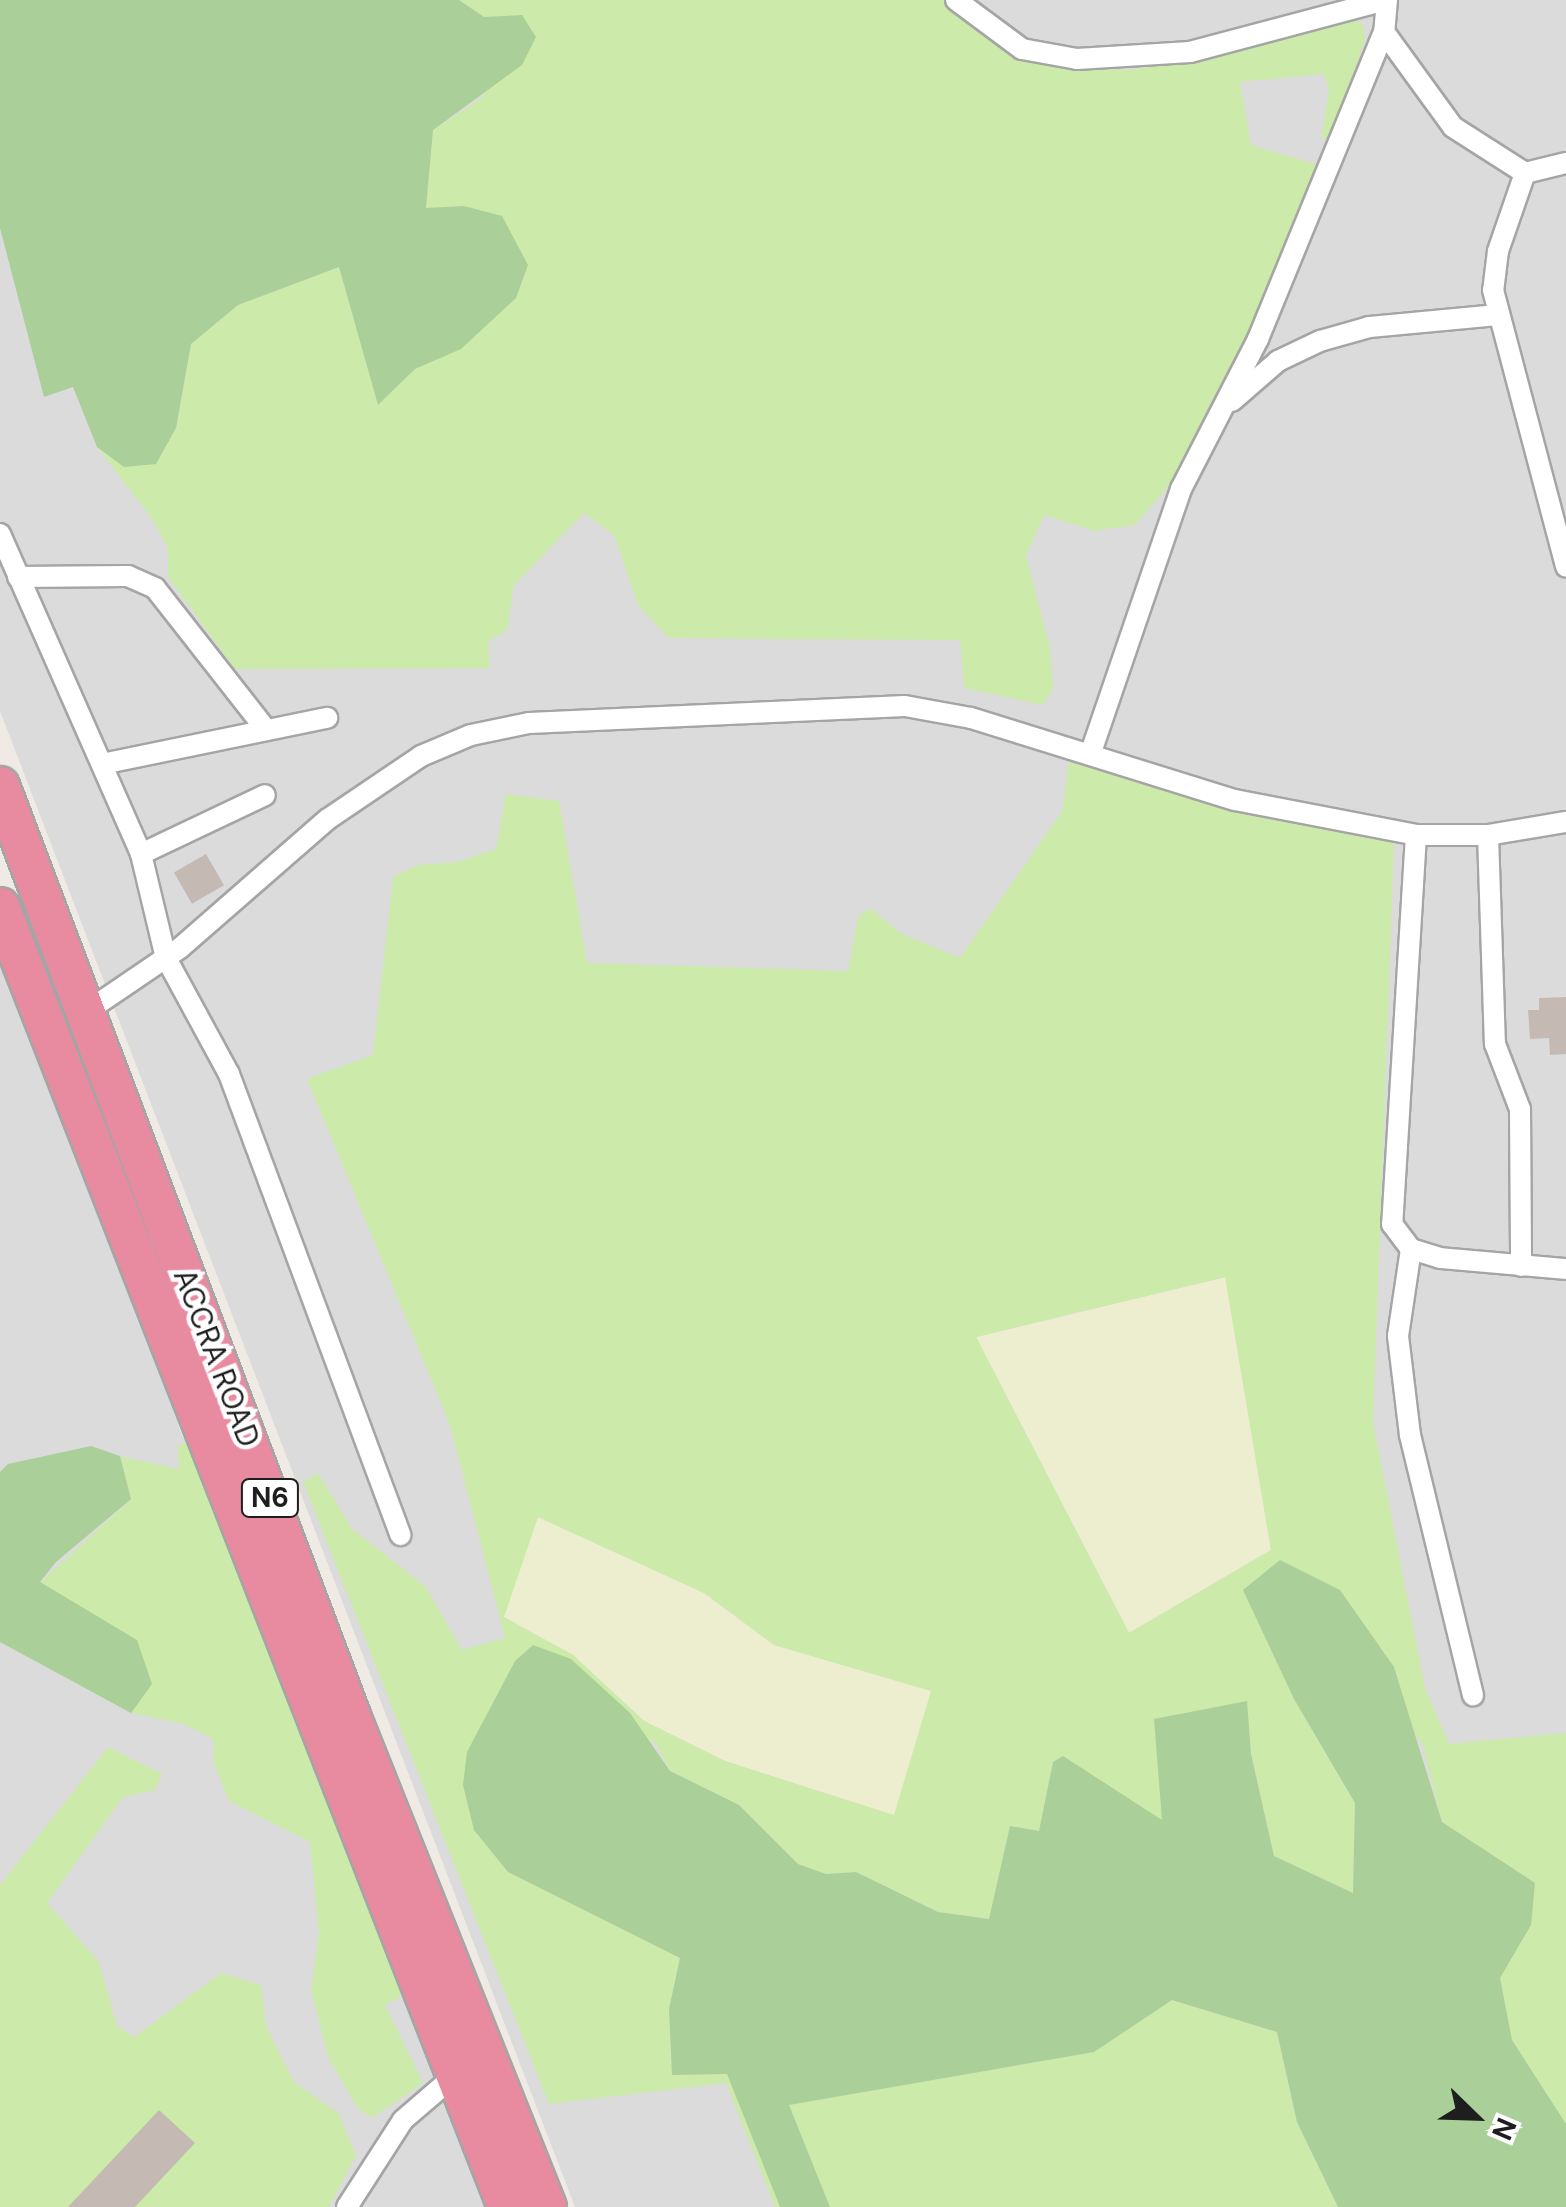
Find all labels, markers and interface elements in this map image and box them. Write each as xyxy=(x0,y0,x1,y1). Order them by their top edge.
street label: ACCRA ROAD xyxy=(166,1264,266,1452)
road number: N6 xyxy=(240,1475,300,1521)
north arrow xyxy=(1426,2067,1526,2167)
text: N xyxy=(1483,2112,1525,2146)

